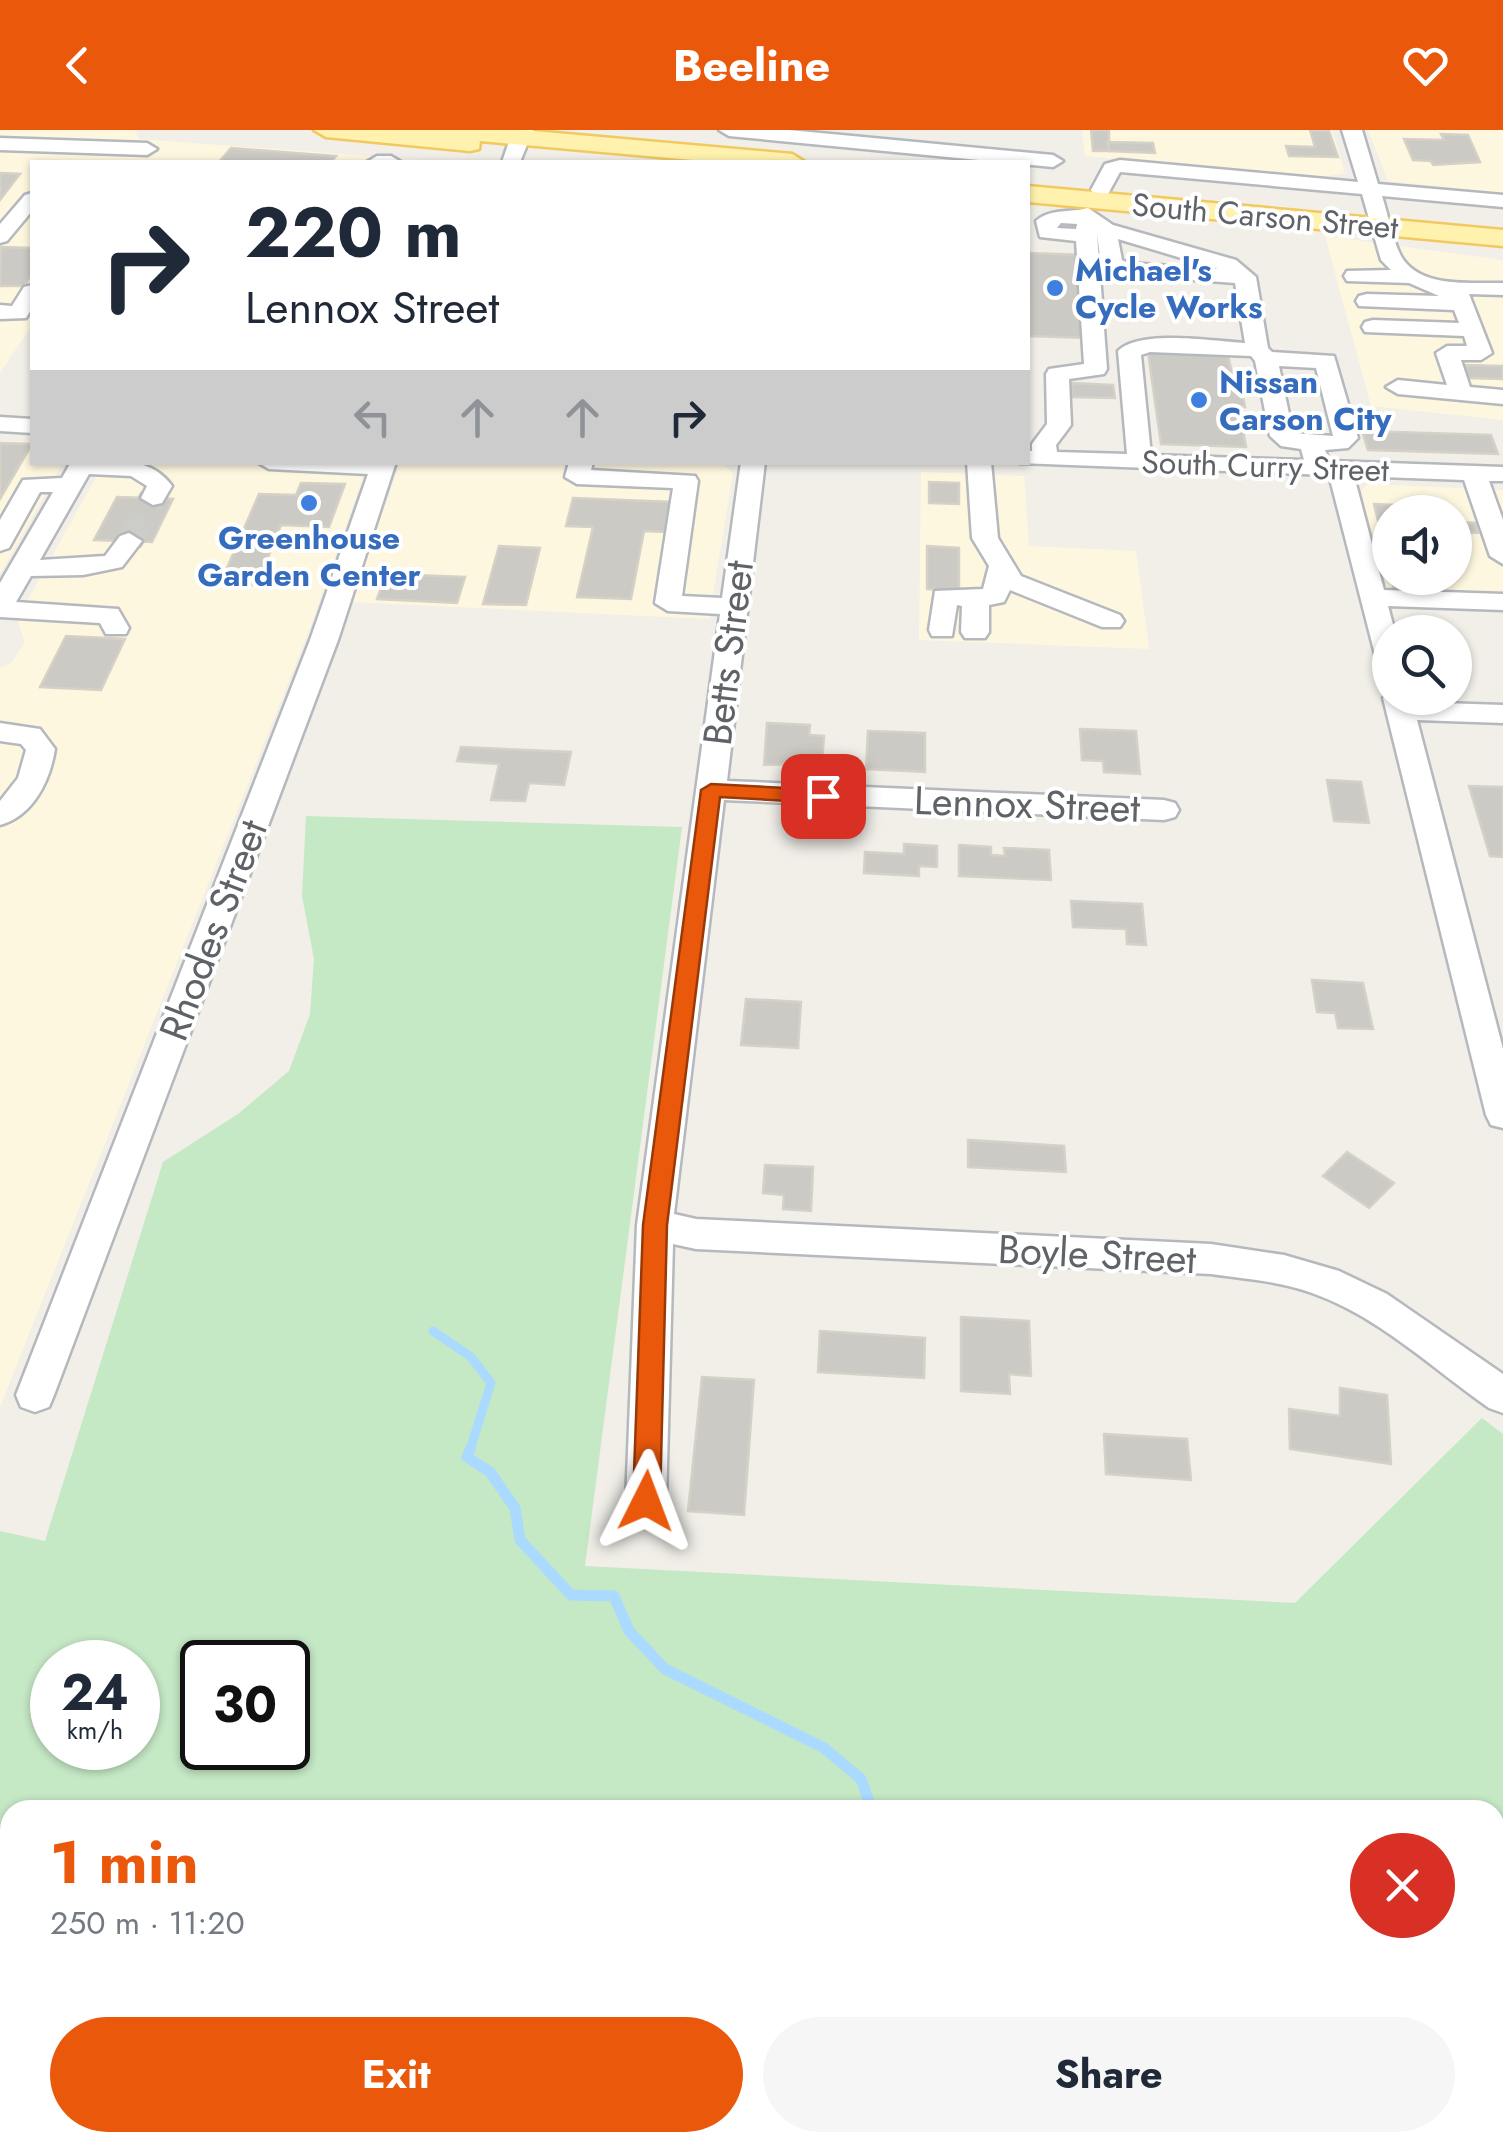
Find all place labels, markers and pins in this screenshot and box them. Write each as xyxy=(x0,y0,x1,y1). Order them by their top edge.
place label: Michael's Cycle Works xyxy=(1075,247,1263,330)
marker: Michael's Cycle Works xyxy=(1044,277,1066,299)
place label: Nissan Carson City xyxy=(1219,359,1392,442)
marker: Nissan Carson City xyxy=(1188,389,1210,411)
marker: Greenhouse Garden Center xyxy=(298,492,320,514)
place label: Greenhouse Garden Center xyxy=(197,515,421,598)
pin xyxy=(781,754,866,839)

